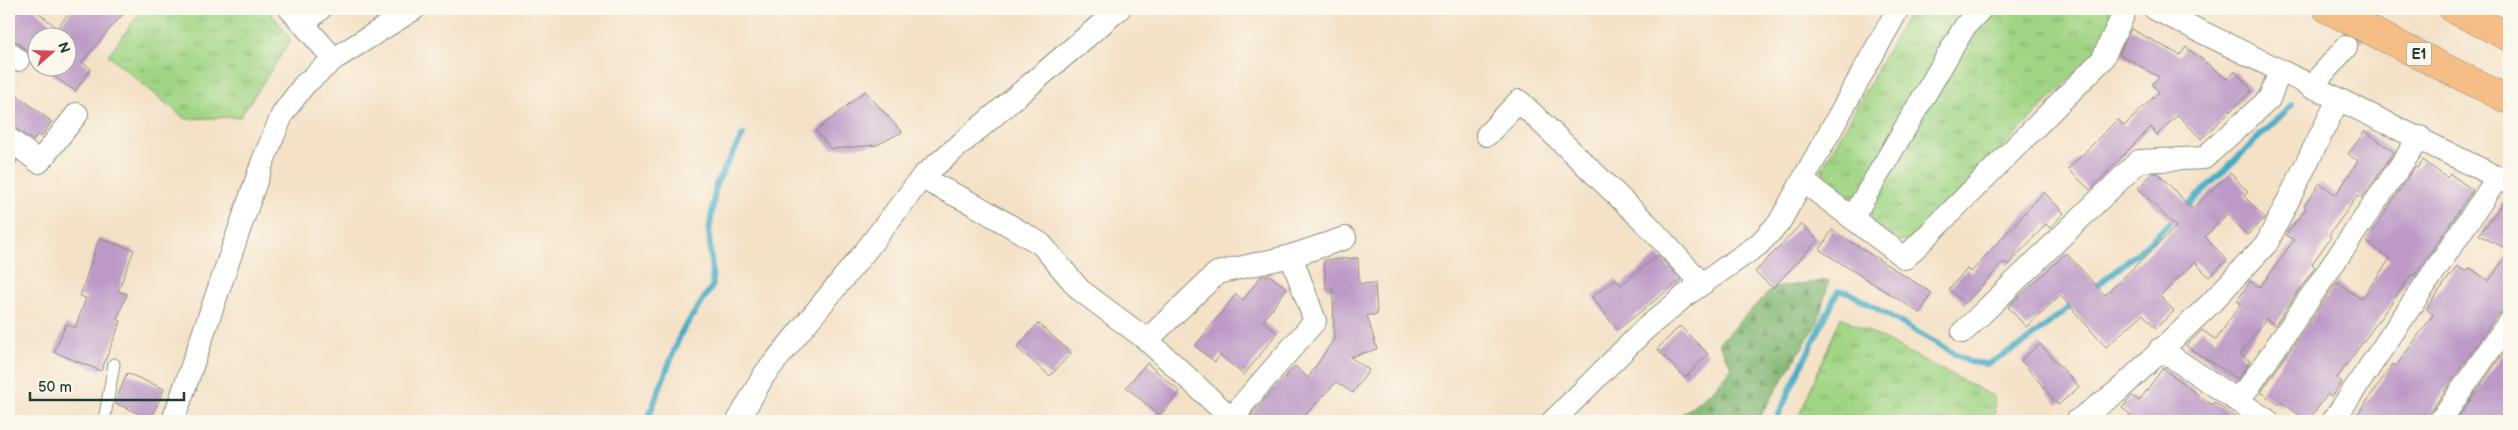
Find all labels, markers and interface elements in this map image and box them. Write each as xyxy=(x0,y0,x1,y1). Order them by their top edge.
north arrow xyxy=(28,28,78,78)
text: N xyxy=(54,40,74,56)
road number: E1 xyxy=(2406,42,2432,66)
scale bar xyxy=(30,370,184,402)
text: 50 m xyxy=(38,378,72,397)

